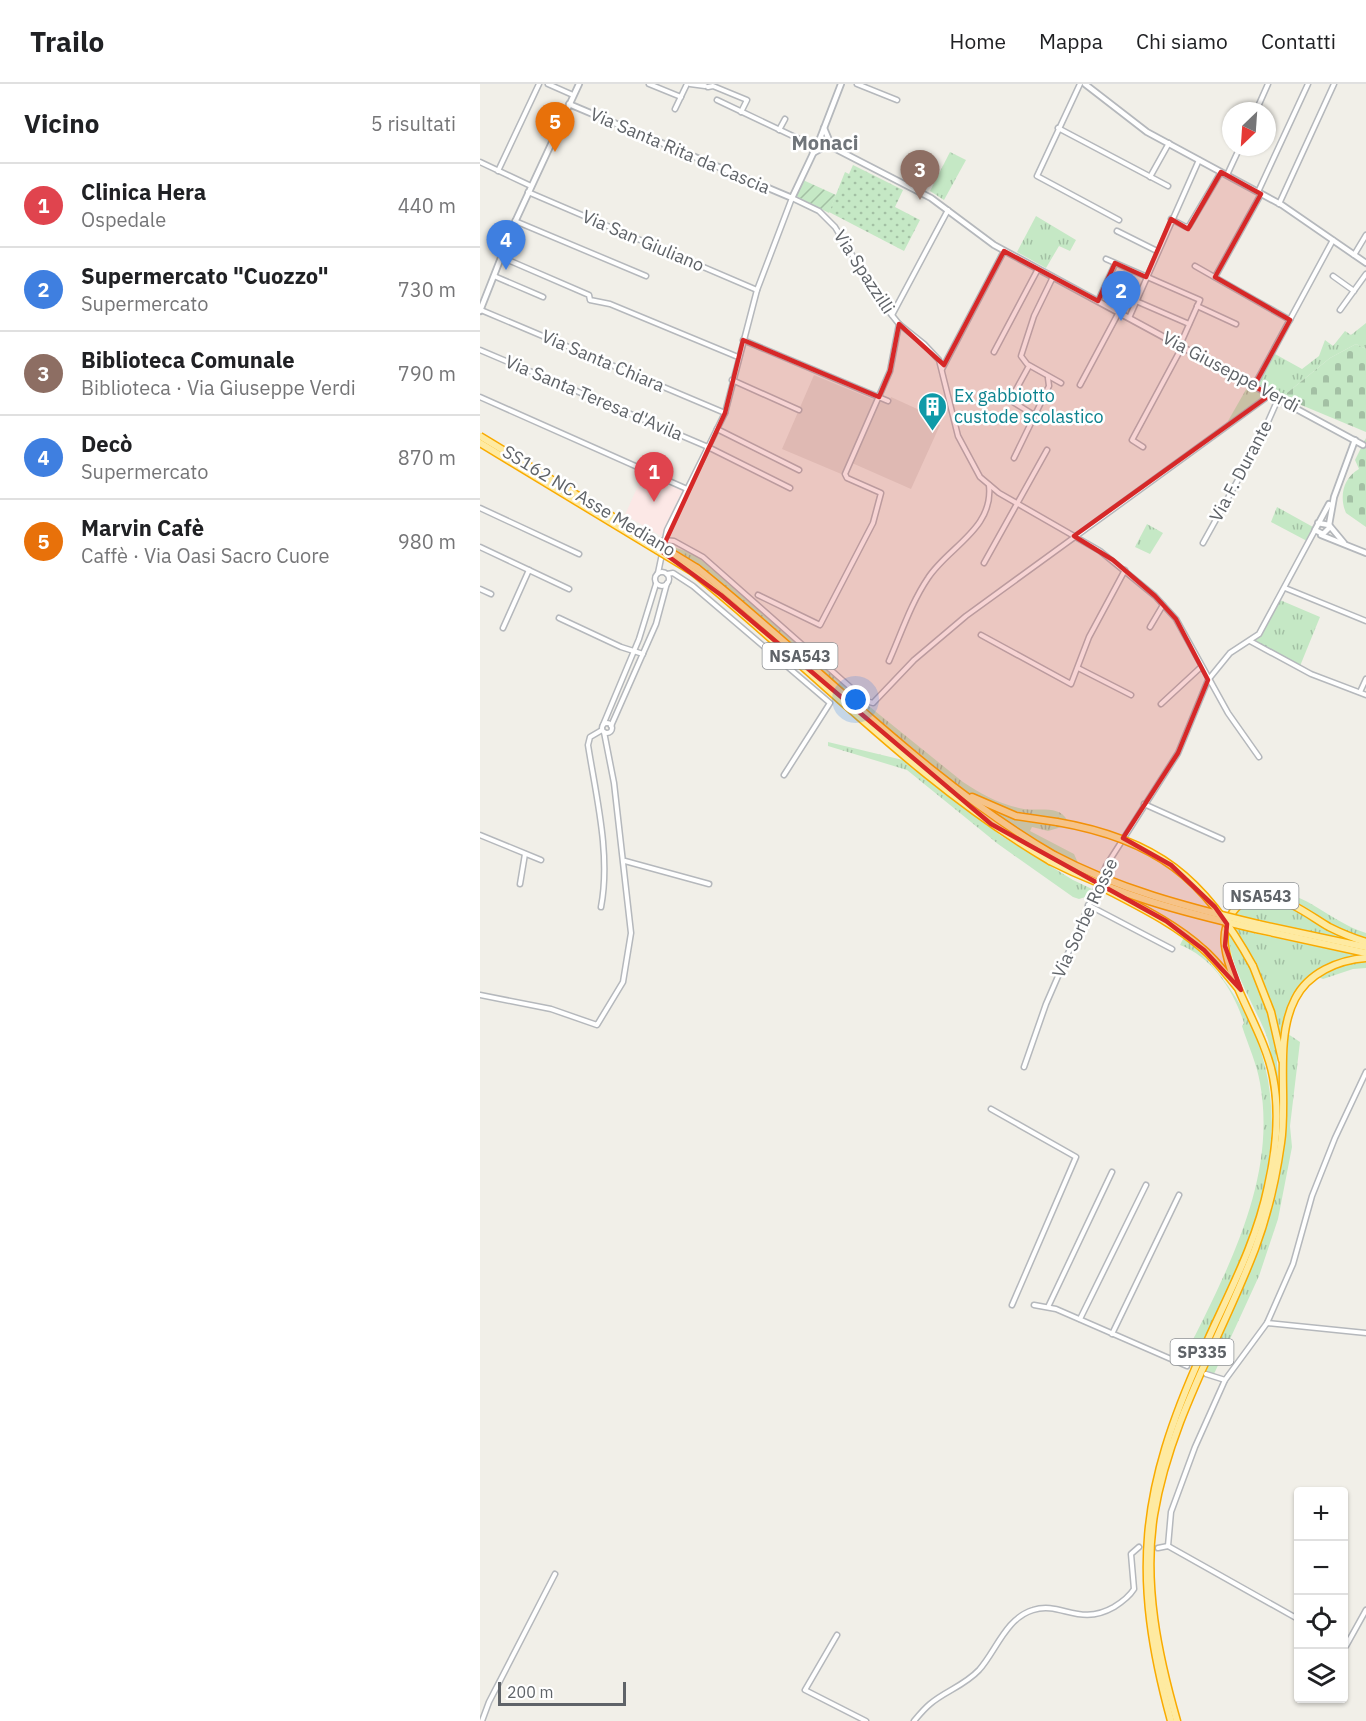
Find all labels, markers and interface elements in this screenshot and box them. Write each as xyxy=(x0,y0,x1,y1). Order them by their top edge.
text: Trailo xyxy=(30,23,104,60)
text: Home xyxy=(950,27,1006,55)
text: Mappa xyxy=(1039,27,1103,55)
text: Chi siamo xyxy=(1136,27,1228,55)
text: Contatti xyxy=(1261,27,1336,55)
street label: Via Santa Rita da Cascia xyxy=(587,102,774,199)
north arrow xyxy=(1222,102,1276,156)
pin: 5 xyxy=(536,103,574,152)
text: Vicino xyxy=(24,106,99,140)
text: 5 risultati xyxy=(371,110,456,137)
district label: Monaci xyxy=(791,129,859,156)
pin: 3 xyxy=(900,150,940,200)
text: Clinica Hera xyxy=(81,177,206,206)
text: 1 xyxy=(38,192,50,219)
text: 440 m xyxy=(398,192,456,219)
street label: Via San Giuliano xyxy=(579,204,708,277)
text: Ospedale xyxy=(81,206,166,233)
pin: 4 xyxy=(486,220,526,270)
street label: Via Spazzilli xyxy=(829,226,900,318)
text: Supermercato "Cuozzo" xyxy=(81,261,329,290)
pin: 2 xyxy=(1102,272,1140,321)
text: 2 xyxy=(38,276,50,303)
text: 730 m xyxy=(398,276,456,303)
text: Supermercato xyxy=(81,290,208,317)
street label: Via Santa Chiara xyxy=(538,324,669,397)
street label: Via Giuseppe Verdi xyxy=(1159,326,1304,417)
text: Biblioteca Comunale xyxy=(81,345,295,374)
street label: Via Santa Teresa d'Avila xyxy=(502,350,687,446)
text: 3 xyxy=(38,360,50,387)
text: 790 m xyxy=(398,360,456,387)
text: Biblioteca · Via Giuseppe Verdi xyxy=(81,374,356,401)
place label: Ex gabbiotto custode scolastico xyxy=(954,384,1104,428)
building icon: Ex gabbiotto custode scolastico xyxy=(917,390,949,432)
street label: Via F. Durante xyxy=(1204,416,1277,526)
text: Decò xyxy=(81,429,132,458)
street label: SS162 NC Asse Mediano xyxy=(499,441,679,561)
text: 4 xyxy=(38,444,50,471)
text: 870 m xyxy=(398,444,456,471)
pin: 1 xyxy=(634,452,674,502)
text: Supermercato xyxy=(81,458,208,485)
text: Marvin Cafè xyxy=(81,513,204,542)
text: 5 xyxy=(38,528,50,555)
text: 980 m xyxy=(398,528,456,555)
text: Caffè · Via Oasi Sacro Cuore xyxy=(81,542,330,569)
road number: NSA543 xyxy=(762,643,838,669)
your location xyxy=(841,685,870,714)
street label: Via Sorbe Rosse xyxy=(1047,854,1122,981)
road number: NSA543 xyxy=(1224,883,1298,909)
road number: SP335 xyxy=(1170,1339,1234,1365)
map controls xyxy=(1294,1487,1348,1703)
button: + xyxy=(1294,1487,1348,1541)
button: − xyxy=(1294,1541,1348,1595)
button: locate xyxy=(1294,1595,1348,1649)
button: layers xyxy=(1294,1649,1348,1703)
scale bar xyxy=(498,1679,626,1706)
text: 200 m xyxy=(507,1682,554,1702)

